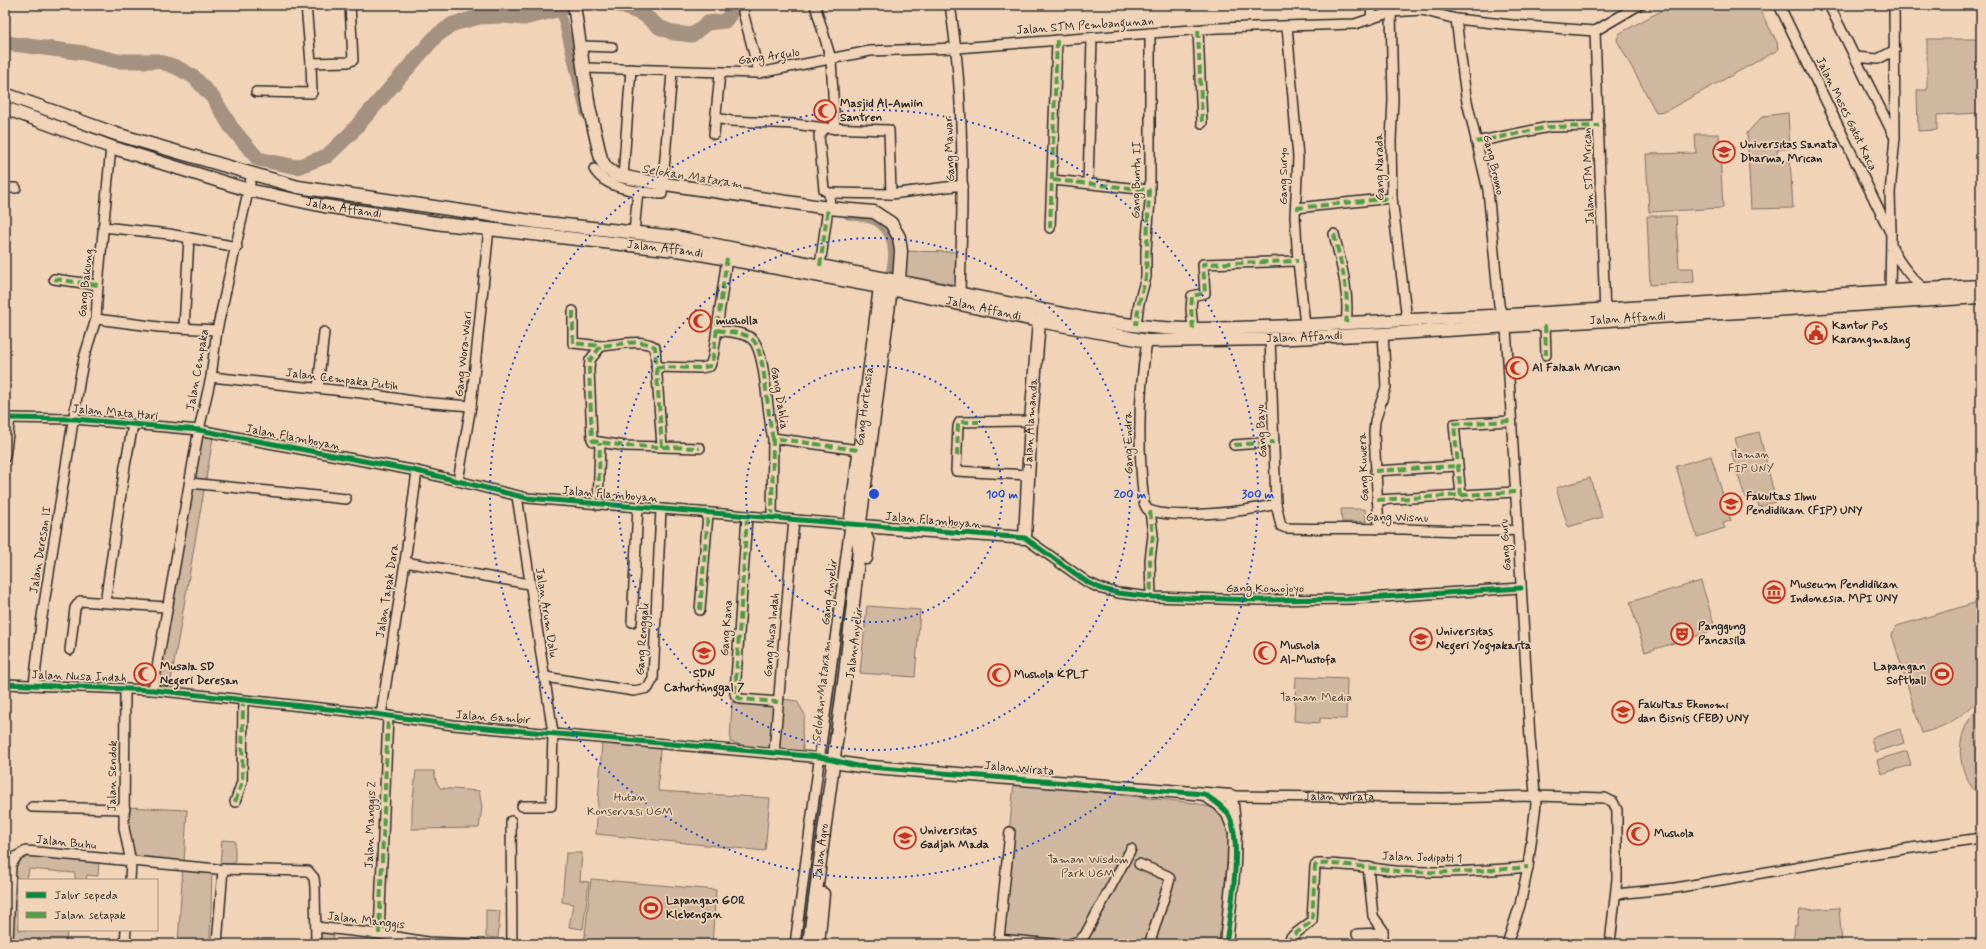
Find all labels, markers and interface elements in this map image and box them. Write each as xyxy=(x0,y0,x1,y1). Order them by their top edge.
street label: Jalan STM Pembangunan xyxy=(1016,13,1154,40)
street label: Gang Argulo xyxy=(737,45,801,70)
street label: Jalan Moses Gatot Kaca xyxy=(1811,54,1881,174)
place label: Masjid Al-Amiin Santren xyxy=(840,96,923,126)
mosque icon: Masjid Al-Amiin Santren xyxy=(812,98,838,124)
street label: Gang Mawar xyxy=(941,116,959,182)
street label: Jalan STM Mrican xyxy=(1579,127,1599,225)
street label: Gang Narada xyxy=(1371,132,1389,201)
street label: Gang Bromo xyxy=(1478,133,1508,197)
place label: Universitas Sanata Dharma, Mrican xyxy=(1740,137,1838,167)
school or university icon: Universitas Sanata Dharma, Mrican xyxy=(1711,139,1737,165)
street label: Gang Buntu II xyxy=(1128,141,1146,219)
street label: Gang Suryo xyxy=(1276,147,1292,205)
water label: Selokan Mataram xyxy=(640,161,744,193)
street label: Jalan Affandi xyxy=(304,194,383,223)
street label: Jalan Affandi xyxy=(626,237,704,262)
street label: Gang Bakung xyxy=(74,248,98,318)
street label: Jalan Affandi xyxy=(944,293,1023,325)
mosque icon: musholla xyxy=(687,308,713,334)
street label: Jalan Affandi xyxy=(1589,309,1666,329)
street label: Gang Wora-Wari xyxy=(452,310,476,398)
place label: musholla xyxy=(716,313,758,329)
place label: Kantor Pos Karangmalang xyxy=(1832,318,1911,349)
public building icon: Kantor Pos Karangmalang xyxy=(1803,320,1829,346)
street label: Jalan Cempaka xyxy=(183,328,213,412)
street label: Jalan Affandi xyxy=(1266,328,1343,347)
mosque icon: Al Falaah Mrican xyxy=(1504,355,1530,381)
place label: Al Falaah Mrican xyxy=(1532,360,1621,376)
street label: Jalan Cempaka Putih xyxy=(285,365,399,395)
street label: Gang Dahlia xyxy=(766,365,792,431)
street label: Gang Hortensia xyxy=(852,366,878,447)
street label: Jalan Alamanda xyxy=(1021,377,1042,469)
street label: Jalan Mata Hari xyxy=(71,401,159,425)
street label: Gang Bayu xyxy=(1253,404,1271,458)
street label: Gang Endra xyxy=(1120,411,1138,475)
street label: Jalan Flamboyan xyxy=(244,421,342,455)
street label: Gang Kuwera xyxy=(1355,431,1373,502)
park label: Taman FIP UNY xyxy=(1728,447,1774,477)
street label: Jalan Flamboyan xyxy=(561,483,659,507)
centre of rings xyxy=(867,487,881,501)
text: 100 m xyxy=(986,487,1019,503)
text: 200 m xyxy=(1114,487,1147,503)
text: 300 m xyxy=(1242,487,1275,503)
place label: Fakultas Ilmu Pendidikan (FIP) UNY xyxy=(1746,489,1863,519)
school or university icon: Fakultas Ilmu Pendidikan (FIP) UNY xyxy=(1718,491,1744,517)
street label: Jalan Deresan II xyxy=(26,505,56,595)
street label: Jalan Flamboyan xyxy=(884,509,982,533)
street label: Gang Wisnu xyxy=(1366,509,1428,527)
street label: Gang Guru xyxy=(1496,518,1516,572)
street label: Jalan Tapak Dara xyxy=(373,542,403,639)
street label: Gang Anyelir xyxy=(818,558,842,626)
street label: Jalan Arum Dalu xyxy=(531,566,561,660)
place label: Museum Pendidikan Indonesia. MPI UNY xyxy=(1790,577,1899,607)
museum icon: Museum Pendidikan Indonesia. MPI UNY xyxy=(1761,579,1787,605)
street label: Gang Komojoyo xyxy=(1226,581,1304,597)
street label: Gang Nusa Indah xyxy=(760,592,784,678)
street label: Gang Kana xyxy=(717,599,737,657)
street label: Gang Renggali xyxy=(632,602,654,676)
street label: Jalan Anyelir xyxy=(843,606,867,680)
place label: Panggung Pancasila xyxy=(1698,619,1746,649)
theatre icon: Panggung Pancasila xyxy=(1669,621,1695,647)
place label: Universitas Negeri Yogyakarta xyxy=(1436,624,1531,655)
school or university icon: Universitas Negeri Yogyakarta xyxy=(1408,626,1434,652)
place label: Mushola Al-Mustofa xyxy=(1280,638,1336,668)
school or university icon: SDN Caturtunggal 7 xyxy=(691,640,717,666)
water label: Selokan Mataram xyxy=(808,640,836,744)
mosque icon: Mushola Al-Mustofa xyxy=(1252,640,1278,666)
place label: Musala SD Negeri Deresan xyxy=(160,659,238,690)
place label: Lapangan Softball xyxy=(1873,659,1927,689)
mosque icon: Musala SD Negeri Deresan xyxy=(132,661,158,687)
sports icon: Lapangan Softball xyxy=(1929,661,1955,687)
mosque icon: Mushola KPLT xyxy=(986,662,1012,688)
place label: SDN Caturtunggal 7 xyxy=(664,666,745,697)
street label: Jalan Nusa Indah xyxy=(31,667,127,687)
place label: Mushola KPLT xyxy=(1014,667,1089,683)
park label: Taman Media xyxy=(1280,690,1352,706)
place label: Fakultas Ekonomi dan Bisnis (FEB) UNY xyxy=(1638,697,1749,727)
school or university icon: Fakultas Ekonomi dan Bisnis (FEB) UNY xyxy=(1610,699,1636,725)
street label: Jalan Gambir xyxy=(455,707,531,729)
street label: Jalan Sendok xyxy=(104,740,122,812)
street label: Jalan Wirata xyxy=(983,758,1055,780)
street label: Jalan Manggis 2 xyxy=(361,781,381,869)
street label: Jalan Wirata xyxy=(1304,789,1374,805)
park label: Hutan Konservasi UGM xyxy=(587,790,673,820)
mosque icon: Mushola xyxy=(1625,821,1651,847)
street label: Jalan Agro xyxy=(810,822,833,881)
place label: Universitas Gadjah Mada xyxy=(920,823,989,853)
school or university icon: Universitas Gadjah Mada xyxy=(892,825,918,851)
place label: Mushola xyxy=(1654,826,1694,842)
street label: Jalan Buhu xyxy=(35,832,98,854)
street label: Jalan Jodipati 1 xyxy=(1382,849,1462,867)
park label: Taman Wisdom Park UGM xyxy=(1047,852,1129,882)
legend xyxy=(18,879,158,931)
text: Jalur sepeda xyxy=(54,888,118,904)
place label: Lapangan GOR Klebengan xyxy=(666,893,745,924)
sports icon: Lapangan GOR Klebengan xyxy=(638,895,664,921)
text: Jalan setapak xyxy=(54,908,126,924)
street label: Jalan Manggis xyxy=(326,908,406,934)

